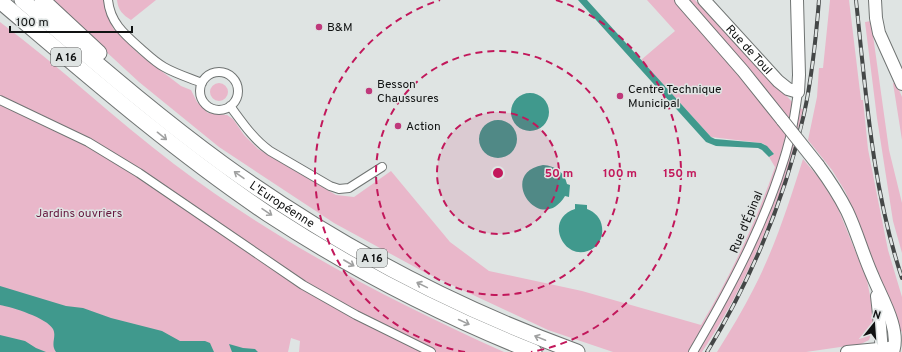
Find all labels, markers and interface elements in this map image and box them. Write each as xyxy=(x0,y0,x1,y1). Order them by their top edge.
scale bar xyxy=(10,8,132,34)
text: 100 m xyxy=(16,15,49,31)
place label: B&M xyxy=(327,20,353,36)
marker: B&M xyxy=(314,22,324,32)
street label: Rue de Toul xyxy=(722,22,775,78)
road number: A 16 xyxy=(51,48,81,66)
place label: Besson Chaussures xyxy=(377,77,439,107)
place label: Centre Technique Municipal xyxy=(628,82,721,112)
marker: Besson Chaussures xyxy=(364,86,374,96)
marker: Centre Technique Municipal xyxy=(615,91,625,101)
place label: Action xyxy=(406,119,441,135)
marker: Action xyxy=(393,121,403,131)
one-way arrow xyxy=(156,132,167,140)
centre of rings xyxy=(491,166,505,180)
text: 50 m xyxy=(545,166,573,182)
text: 100 m xyxy=(603,166,637,182)
text: 150 m xyxy=(663,166,697,182)
one-way arrow xyxy=(233,171,244,179)
street label: L'Européenne xyxy=(246,178,317,232)
street label: Rue d'Épinal xyxy=(727,189,767,256)
park label: Jardins ouvriers xyxy=(36,206,122,222)
one-way arrow xyxy=(261,209,273,217)
road number: A 16 xyxy=(357,249,387,267)
one-way arrow xyxy=(343,260,355,268)
one-way arrow xyxy=(416,281,428,288)
north arrow xyxy=(854,304,894,344)
text: N xyxy=(871,308,882,323)
one-way arrow xyxy=(458,319,470,326)
one-way arrow xyxy=(535,334,547,342)

